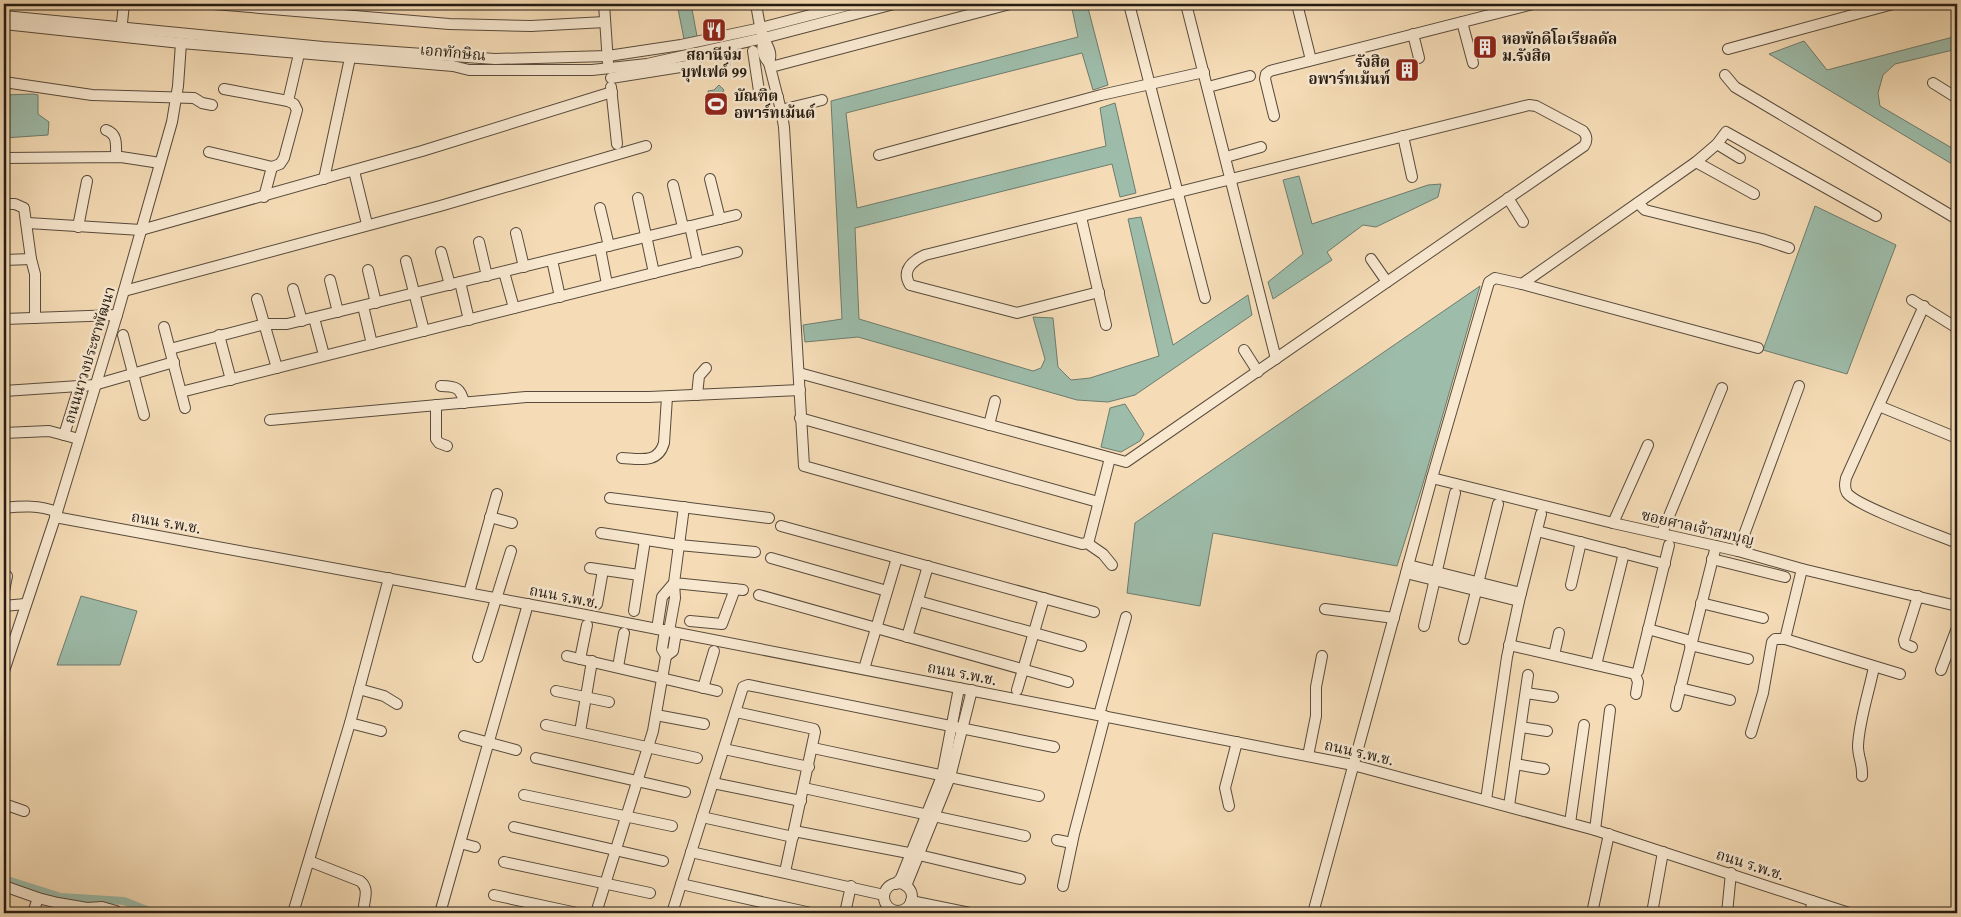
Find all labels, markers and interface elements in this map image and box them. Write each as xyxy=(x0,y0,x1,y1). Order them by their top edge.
restaurant icon: สถานีจุ่ม บุฟเฟต์ 99 xyxy=(701,17,727,43)
place label: หอพักดิโอเรียลดัล ม.รังสิต xyxy=(1502,28,1617,66)
building icon: หอพักดิโอเรียลดัล ม.รังสิต xyxy=(1472,34,1498,60)
street label: เอกทักษิณ xyxy=(419,39,487,65)
place label: สถานีจุ่ม บุฟเฟต์ 99 xyxy=(681,44,747,83)
place label: รังสิต อพาร์ทเม้นท์ xyxy=(1309,51,1391,89)
building icon: รังสิต อพาร์ทเม้นท์ xyxy=(1394,57,1420,83)
place label: บัณฑิต อพาร์ทเม้นต์ xyxy=(734,85,816,123)
sports icon: บัณฑิต อพาร์ทเม้นต์ xyxy=(703,91,729,117)
street label: ถนนนาวงประชาพัฒนา xyxy=(58,284,120,426)
street label: ซอยศาลเจ้าสมบุญ xyxy=(1639,504,1757,551)
street label: ถนน ร.พ.ช. xyxy=(130,506,202,538)
street label: ถนน ร.พ.ช. xyxy=(528,579,600,613)
street label: ถนน ร.พ.ช. xyxy=(926,656,998,690)
street label: ถนน ร.พ.ช. xyxy=(1322,734,1396,770)
street label: ถนน ร.พ.ช. xyxy=(1713,843,1787,885)

